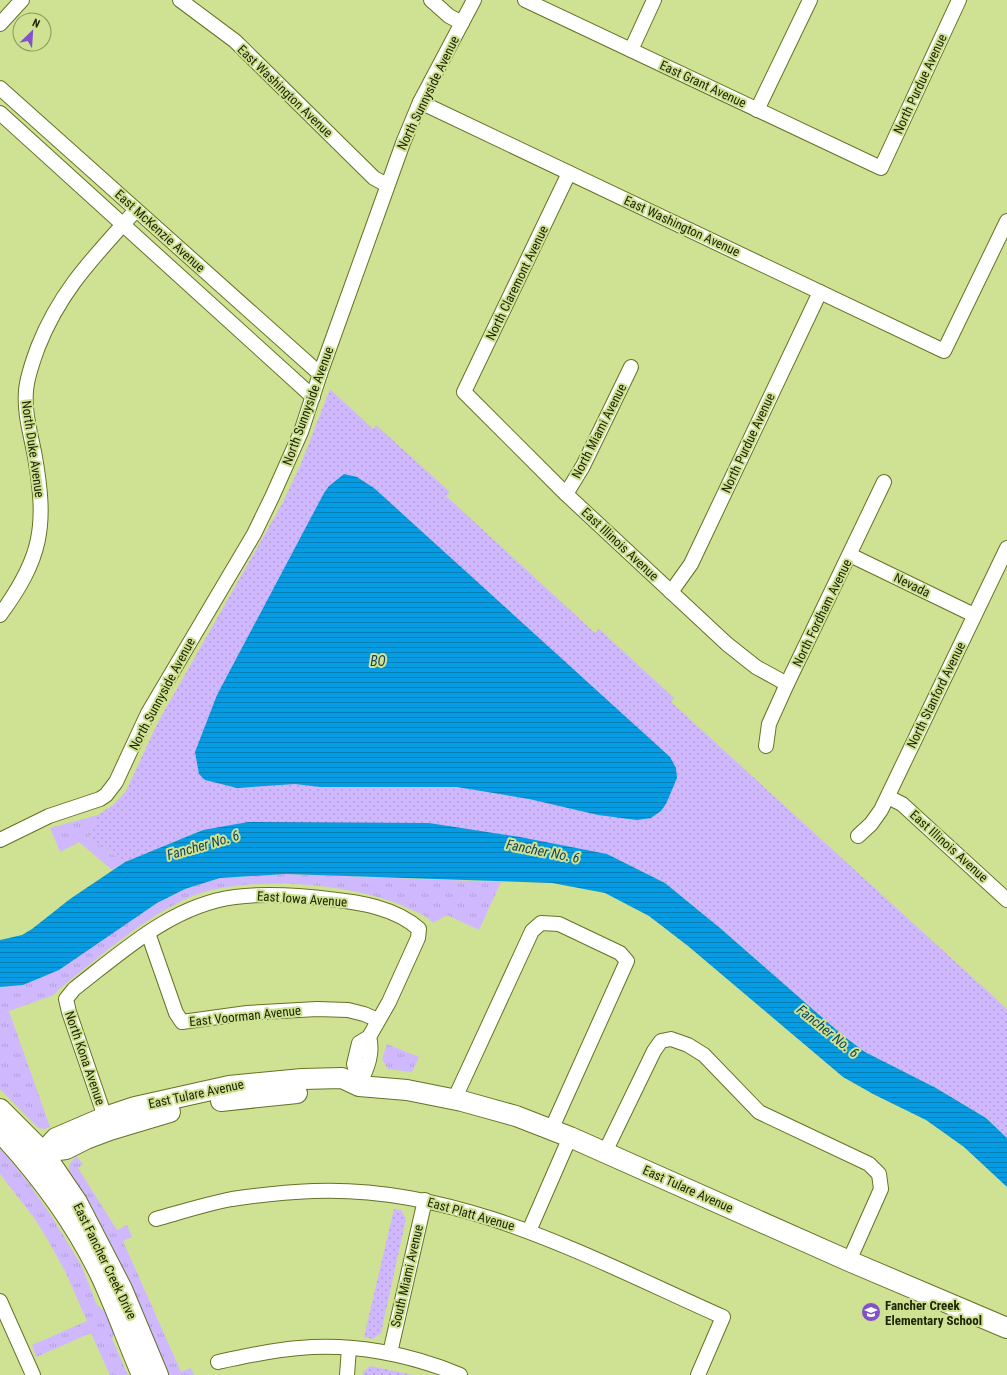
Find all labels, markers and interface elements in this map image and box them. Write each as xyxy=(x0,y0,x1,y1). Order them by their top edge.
north arrow xyxy=(12,12,52,52)
text: N xyxy=(30,16,42,31)
street label: North Purdue Avenue xyxy=(890,32,950,136)
street label: North Sunnyside Avenue xyxy=(394,34,462,152)
street label: East Washington Avenue xyxy=(234,42,336,140)
street label: East Grant Avenue xyxy=(657,57,749,111)
street label: East McKenzie Avenue xyxy=(112,187,208,275)
street label: East Washington Avenue xyxy=(622,193,742,259)
street label: North Claremont Avenue xyxy=(483,223,551,343)
street label: North Sunnyside Avenue xyxy=(280,345,336,467)
street label: North Miami Avenue xyxy=(569,381,629,481)
street label: North Purdue Avenue xyxy=(718,391,778,495)
street label: North Duke Avenue xyxy=(19,399,47,499)
street label: East Illinois Avenue xyxy=(578,504,662,584)
street label: North Fordham Avenue xyxy=(789,557,855,669)
street label: Nevada xyxy=(891,570,933,600)
street label: North Sunnyside Avenue xyxy=(126,635,198,753)
street label: North Stanford Avenue xyxy=(904,639,968,751)
water label: BO xyxy=(370,653,386,669)
street label: East Illinois Avenue xyxy=(907,807,991,885)
water label: Fancher No. 6 xyxy=(165,827,241,863)
water label: Fancher No. 6 xyxy=(505,836,581,866)
street label: East Iowa Avenue xyxy=(256,888,348,910)
water label: Fancher No. 6 xyxy=(794,1001,862,1061)
street label: East Voorman Avenue xyxy=(188,1003,302,1029)
street label: North Kona Avenue xyxy=(62,1009,108,1107)
street label: East Tulare Avenue xyxy=(147,1077,245,1111)
street label: East Tulare Avenue xyxy=(641,1162,735,1216)
street label: East Platt Avenue xyxy=(426,1194,516,1234)
street label: East Fancher Creek Drive xyxy=(70,1200,140,1322)
street label: South Miami Avenue xyxy=(388,1223,426,1329)
place label: Fancher Creek Elementary School xyxy=(885,1298,982,1328)
school or university icon: Fancher Creek Elementary School xyxy=(860,1301,882,1323)

